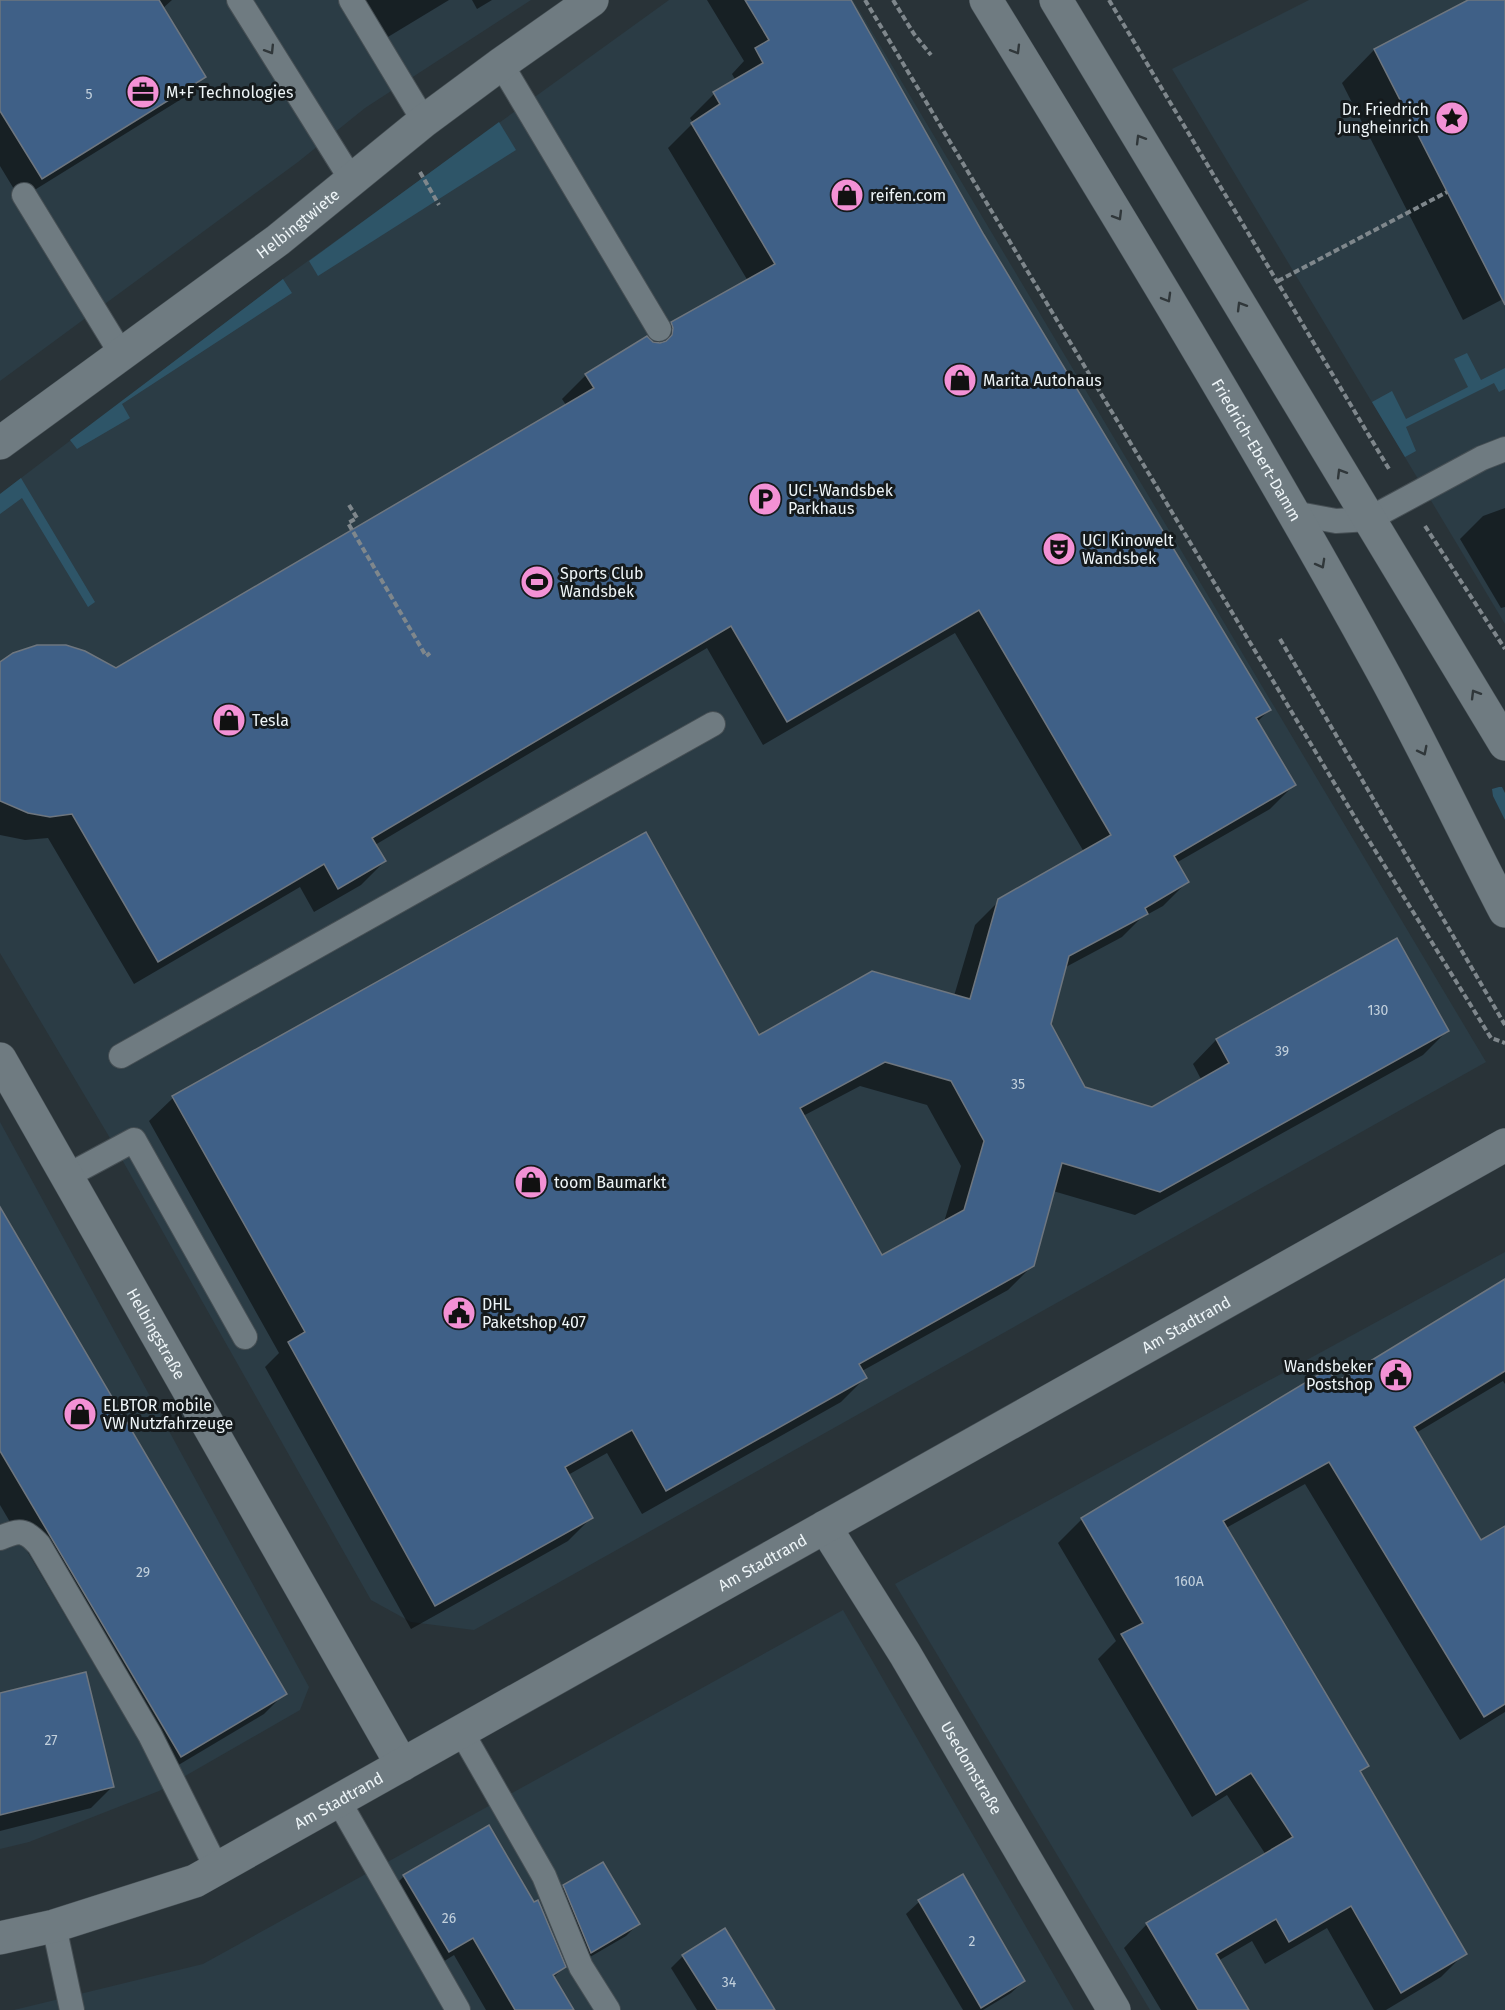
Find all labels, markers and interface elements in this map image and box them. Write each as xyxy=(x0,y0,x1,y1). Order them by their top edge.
one-way arrow xyxy=(262,44,274,54)
one-way arrow xyxy=(1009,44,1021,54)
office icon: M+F Technologies xyxy=(125,74,161,110)
place label: M+F Technologies xyxy=(166,83,293,102)
house number: 5 xyxy=(85,86,93,103)
place label: Dr. Friedrich Jungheinrich xyxy=(1337,100,1429,137)
place icon: Dr. Friedrich Jungheinrich xyxy=(1434,100,1470,136)
one-way arrow xyxy=(1136,135,1148,145)
shop icon: reifen.com xyxy=(829,177,865,213)
street label: Helbingtwiete xyxy=(252,184,343,262)
place label: reifen.com xyxy=(870,186,946,205)
one-way arrow xyxy=(1111,210,1123,220)
one-way arrow xyxy=(1159,292,1171,302)
one-way arrow xyxy=(1236,302,1248,312)
shop icon: Marita Autohaus xyxy=(942,362,978,398)
place label: Marita Autohaus xyxy=(983,371,1102,390)
street label: Friedrich-Ebert-Damm xyxy=(1208,375,1306,524)
one-way arrow xyxy=(1337,469,1349,479)
parking icon: UCI-Wandsbek Parkhaus xyxy=(747,481,783,517)
place label: UCI-Wandsbek Parkhaus xyxy=(788,481,894,518)
theatre icon: UCI Kinowelt Wandsbek xyxy=(1041,531,1077,567)
place label: UCI Kinowelt Wandsbek xyxy=(1082,531,1174,568)
one-way arrow xyxy=(1314,558,1325,568)
sports icon: Sports Club Wandsbek xyxy=(519,564,555,600)
place label: Sports Club Wandsbek xyxy=(560,564,644,601)
one-way arrow xyxy=(1470,690,1482,700)
shop icon: Tesla xyxy=(211,702,247,738)
place label: Tesla xyxy=(252,711,289,730)
one-way arrow xyxy=(1416,745,1428,756)
house number: 130 xyxy=(1368,1002,1389,1019)
house number: 39 xyxy=(1275,1043,1289,1060)
house number: 35 xyxy=(1011,1076,1025,1093)
shop icon: toom Baumarkt xyxy=(513,1164,549,1200)
place label: toom Baumarkt xyxy=(554,1173,667,1192)
street label: Helbingstraße xyxy=(123,1285,190,1383)
street label: Am Stadtrand xyxy=(1138,1292,1234,1357)
public building icon: DHL Paketshop 407 xyxy=(441,1295,477,1331)
place label: DHL Paketshop 407 xyxy=(482,1295,586,1332)
place label: Wandsbeker Postshop xyxy=(1284,1357,1374,1394)
public building icon: Wandsbeker Postshop xyxy=(1378,1357,1414,1393)
shop icon: ELBTOR mobile VW Nutzfahrzeuge xyxy=(62,1396,98,1432)
place label: ELBTOR mobile VW Nutzfahrzeuge xyxy=(103,1396,233,1433)
street label: Am Stadtrand xyxy=(714,1530,810,1595)
house number: 29 xyxy=(136,1564,150,1581)
house number: 160A xyxy=(1174,1573,1204,1590)
street label: Usedomstraße xyxy=(937,1718,1007,1818)
house number: 27 xyxy=(44,1732,58,1749)
street label: Am Stadtrand xyxy=(291,1768,386,1833)
house number: 26 xyxy=(442,1910,456,1927)
house number: 2 xyxy=(969,1933,976,1950)
house number: 34 xyxy=(722,1974,737,1991)

